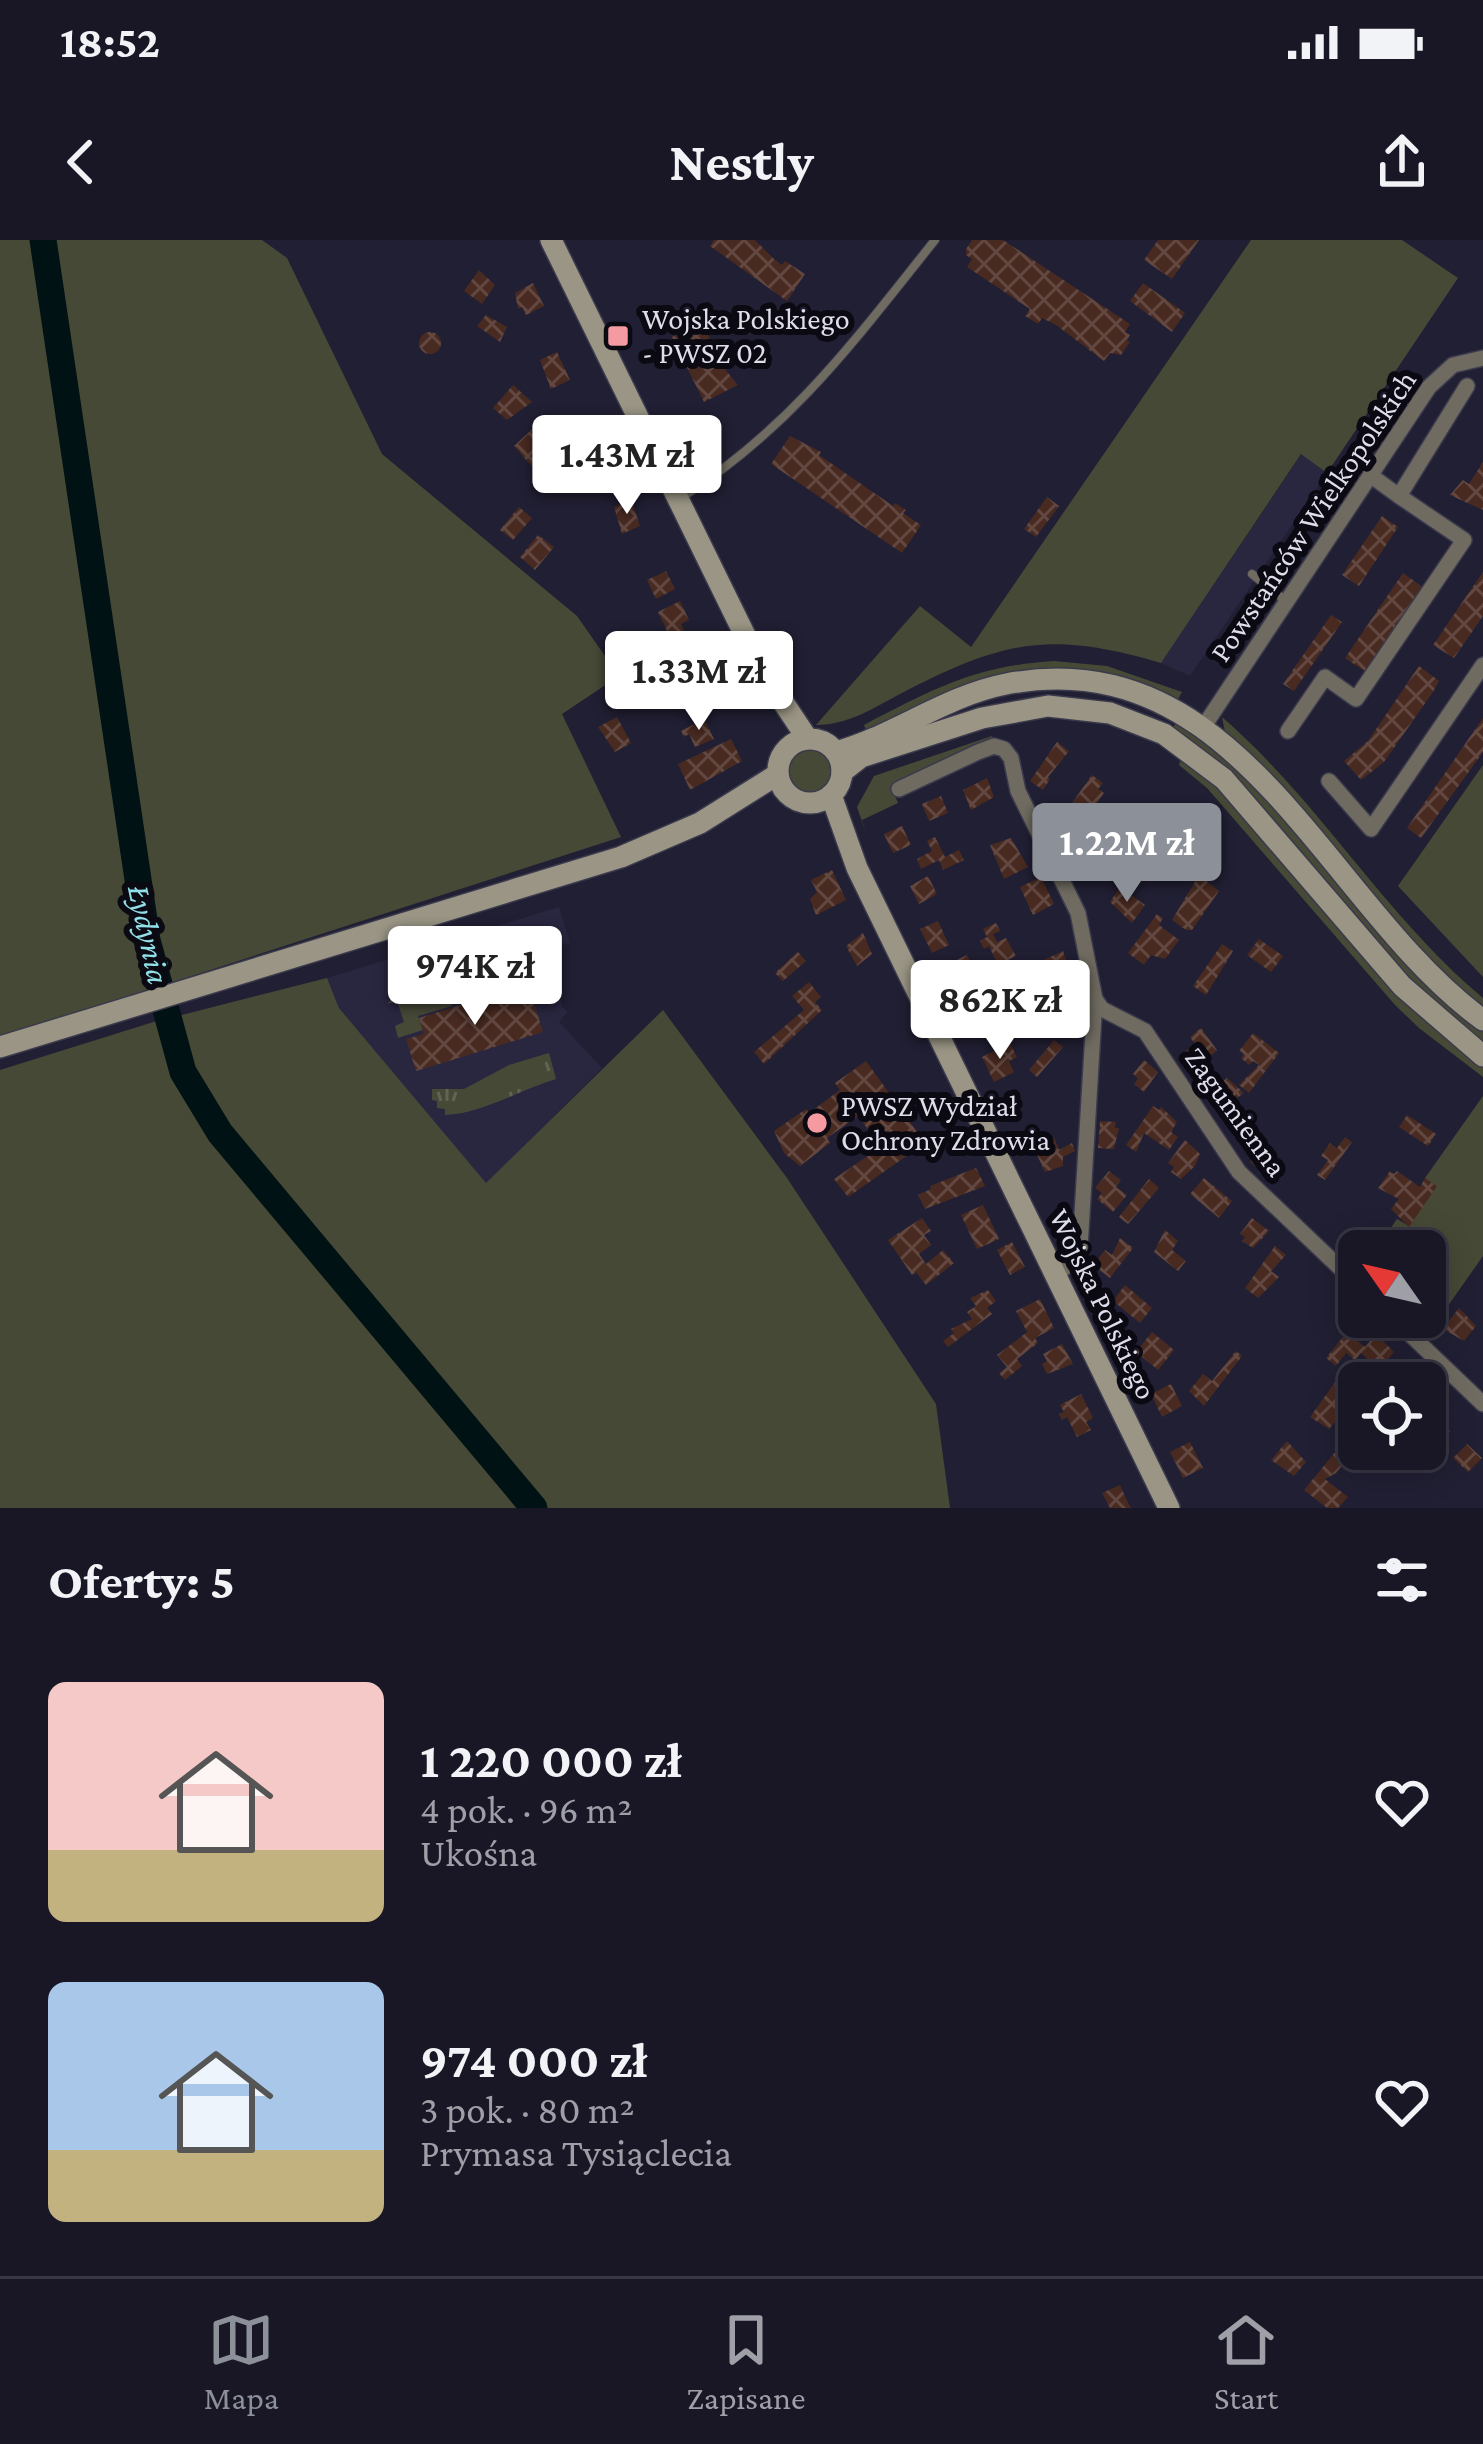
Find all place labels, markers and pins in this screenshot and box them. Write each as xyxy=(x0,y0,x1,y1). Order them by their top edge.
place label: Wojska Polskiego - PWSZ 02 xyxy=(642,302,850,369)
marker: Wojska Polskiego - PWSZ 02 xyxy=(605,323,631,349)
pin: 1.43M zł xyxy=(503,415,751,517)
pin: 1.33M zł xyxy=(575,631,823,733)
pin: 1.22M zł xyxy=(1003,803,1251,905)
pin: 974K zł xyxy=(364,926,586,1028)
pin: 862K zł xyxy=(889,960,1111,1062)
place label: PWSZ Wydział Ochrony Zdrowia xyxy=(841,1089,1050,1157)
marker: PWSZ Wydział Ochrony Zdrowia xyxy=(804,1110,830,1136)

